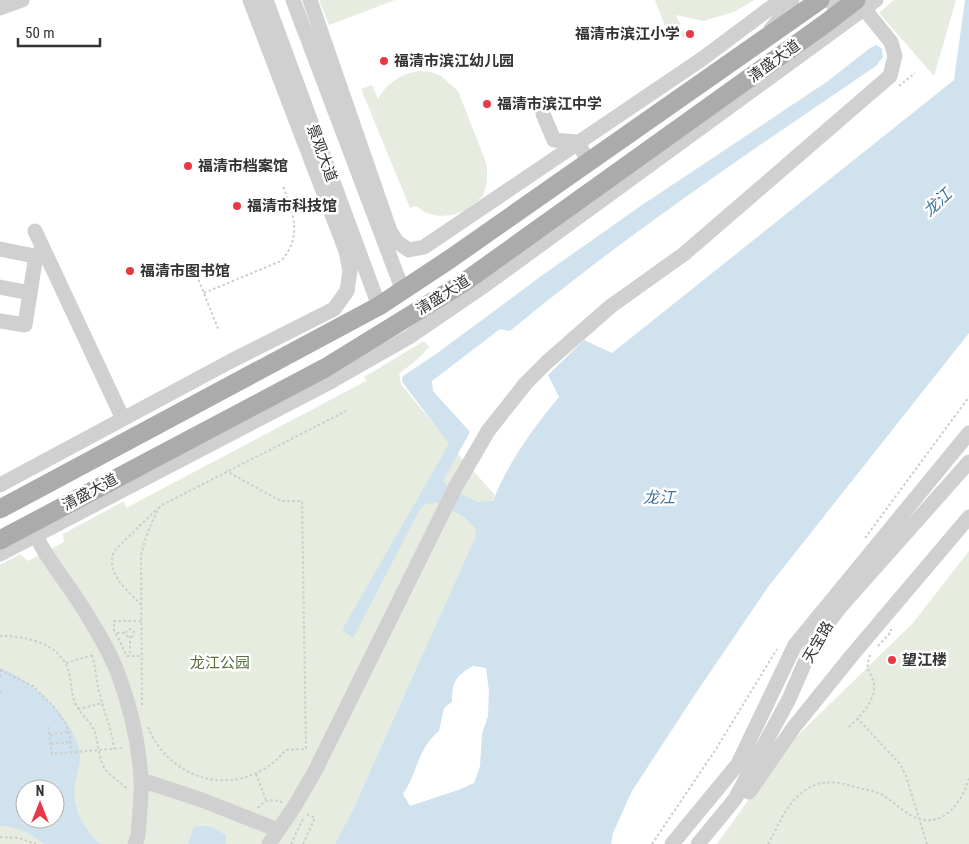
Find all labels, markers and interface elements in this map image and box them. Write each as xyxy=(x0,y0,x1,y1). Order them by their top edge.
scale bar xyxy=(18,15,100,47)
text: 50 m xyxy=(25,24,55,42)
place label: 福清市滨江小学 xyxy=(575,25,680,43)
marker: 福清市滨江小学 xyxy=(684,28,696,40)
street label: 清盛大道 xyxy=(744,36,804,86)
place label: 福清市滨江幼儿园 xyxy=(394,52,514,70)
marker: 福清市滨江幼儿园 xyxy=(378,55,390,67)
place label: 福清市滨江中学 xyxy=(497,95,602,113)
marker: 福清市滨江中学 xyxy=(481,98,493,110)
street label: 景观大道 xyxy=(303,122,341,184)
place label: 福清市档案馆 xyxy=(198,157,288,175)
marker: 福清市档案馆 xyxy=(182,160,194,172)
water label: 龙江 xyxy=(919,183,957,220)
place label: 福清市科技馆 xyxy=(247,197,337,215)
marker: 福清市科技馆 xyxy=(231,200,243,212)
place label: 福清市图书馆 xyxy=(140,262,230,280)
marker: 福清市图书馆 xyxy=(124,265,136,277)
street label: 清盛大道 xyxy=(413,271,473,319)
street label: 清盛大道 xyxy=(59,470,121,514)
water label: 龙江 xyxy=(643,488,677,507)
street label: 天宝路 xyxy=(799,618,837,666)
place label: 望江楼 xyxy=(902,651,947,669)
park label: 龙江公园 xyxy=(190,654,250,672)
marker: 望江楼 xyxy=(886,654,898,666)
north arrow xyxy=(15,779,65,829)
text: N xyxy=(36,783,44,799)

